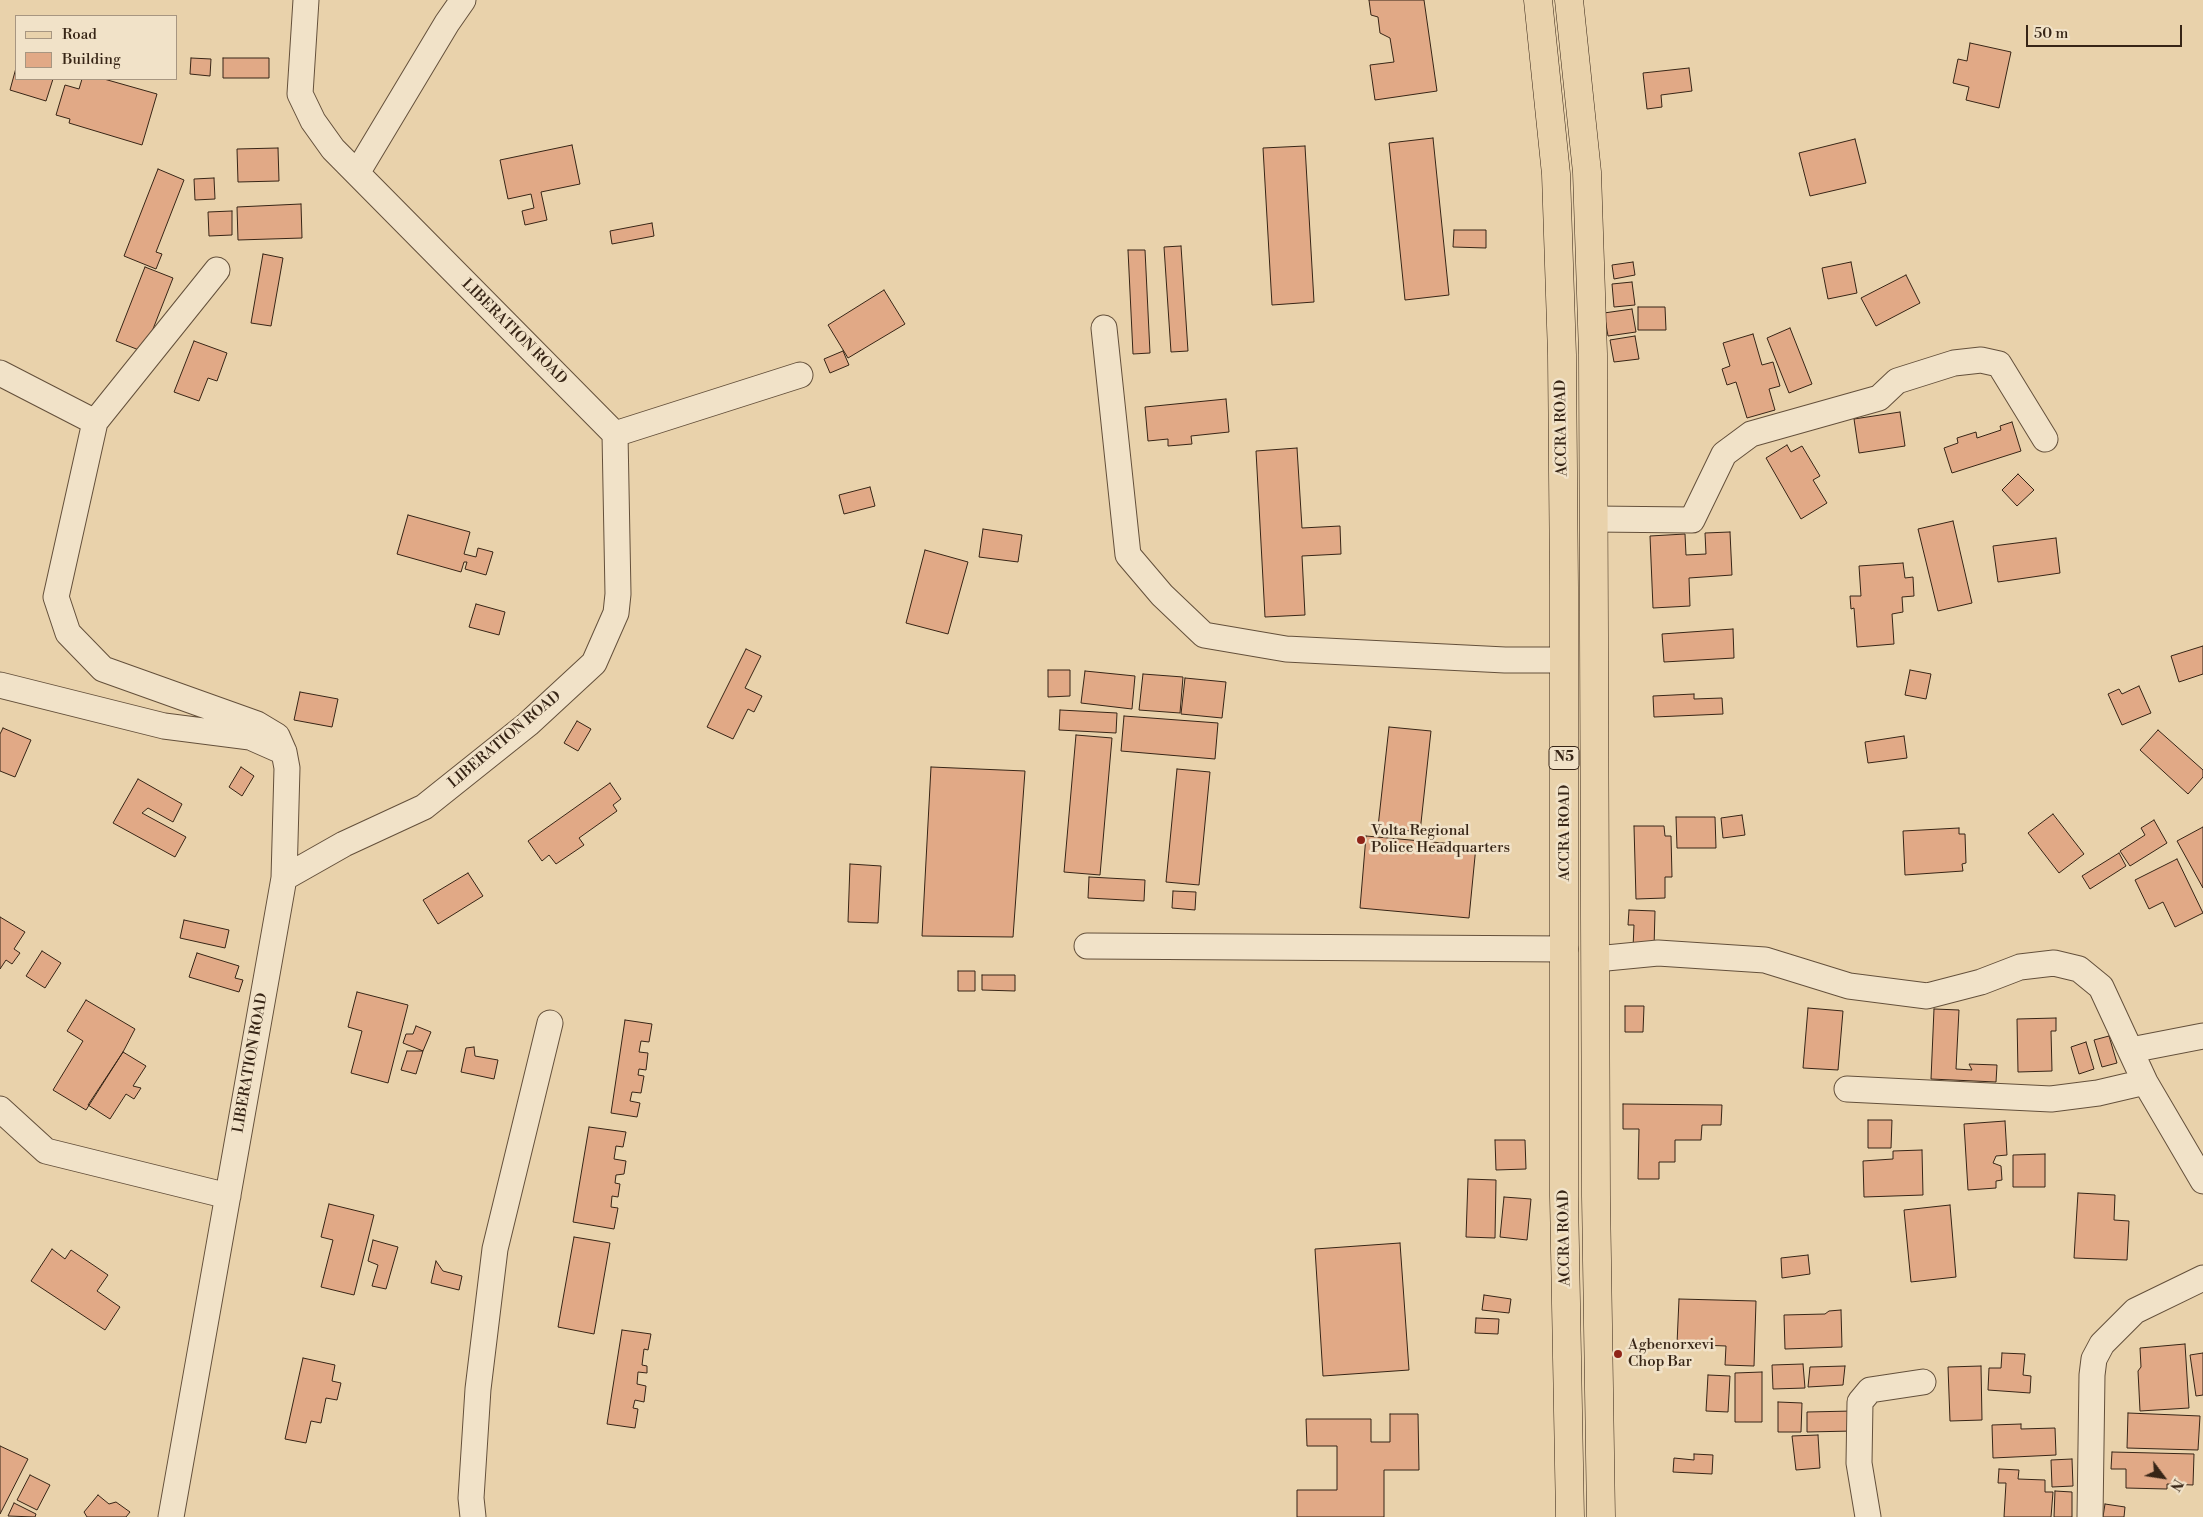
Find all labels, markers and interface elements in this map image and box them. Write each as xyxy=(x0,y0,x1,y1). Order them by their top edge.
legend xyxy=(15,15,178,80)
scale bar xyxy=(2028,15,2184,47)
text: 50 m xyxy=(2034,24,2068,43)
text: Road xyxy=(62,25,97,44)
text: Building xyxy=(62,50,121,69)
street label: LIBERATION ROAD xyxy=(458,276,570,388)
street label: ACCRA ROAD xyxy=(1552,379,1572,477)
street label: LIBERATION ROAD xyxy=(445,688,565,792)
road number: N5 xyxy=(1549,746,1579,770)
street label: ACCRA ROAD xyxy=(1556,785,1574,881)
place label: Volta Regional Police Headquarters xyxy=(1371,822,1510,857)
marker: Volta Regional Police Headquarters xyxy=(1355,834,1367,846)
street label: LIBERATION ROAD xyxy=(230,992,272,1134)
street label: ACCRA ROAD xyxy=(1555,1189,1575,1287)
place label: Agbenorxevi Chop Bar xyxy=(1628,1336,1714,1371)
marker: Agbenorxevi Chop Bar xyxy=(1612,1348,1624,1360)
north arrow xyxy=(2138,1452,2188,1502)
text: N xyxy=(2165,1475,2186,1494)

